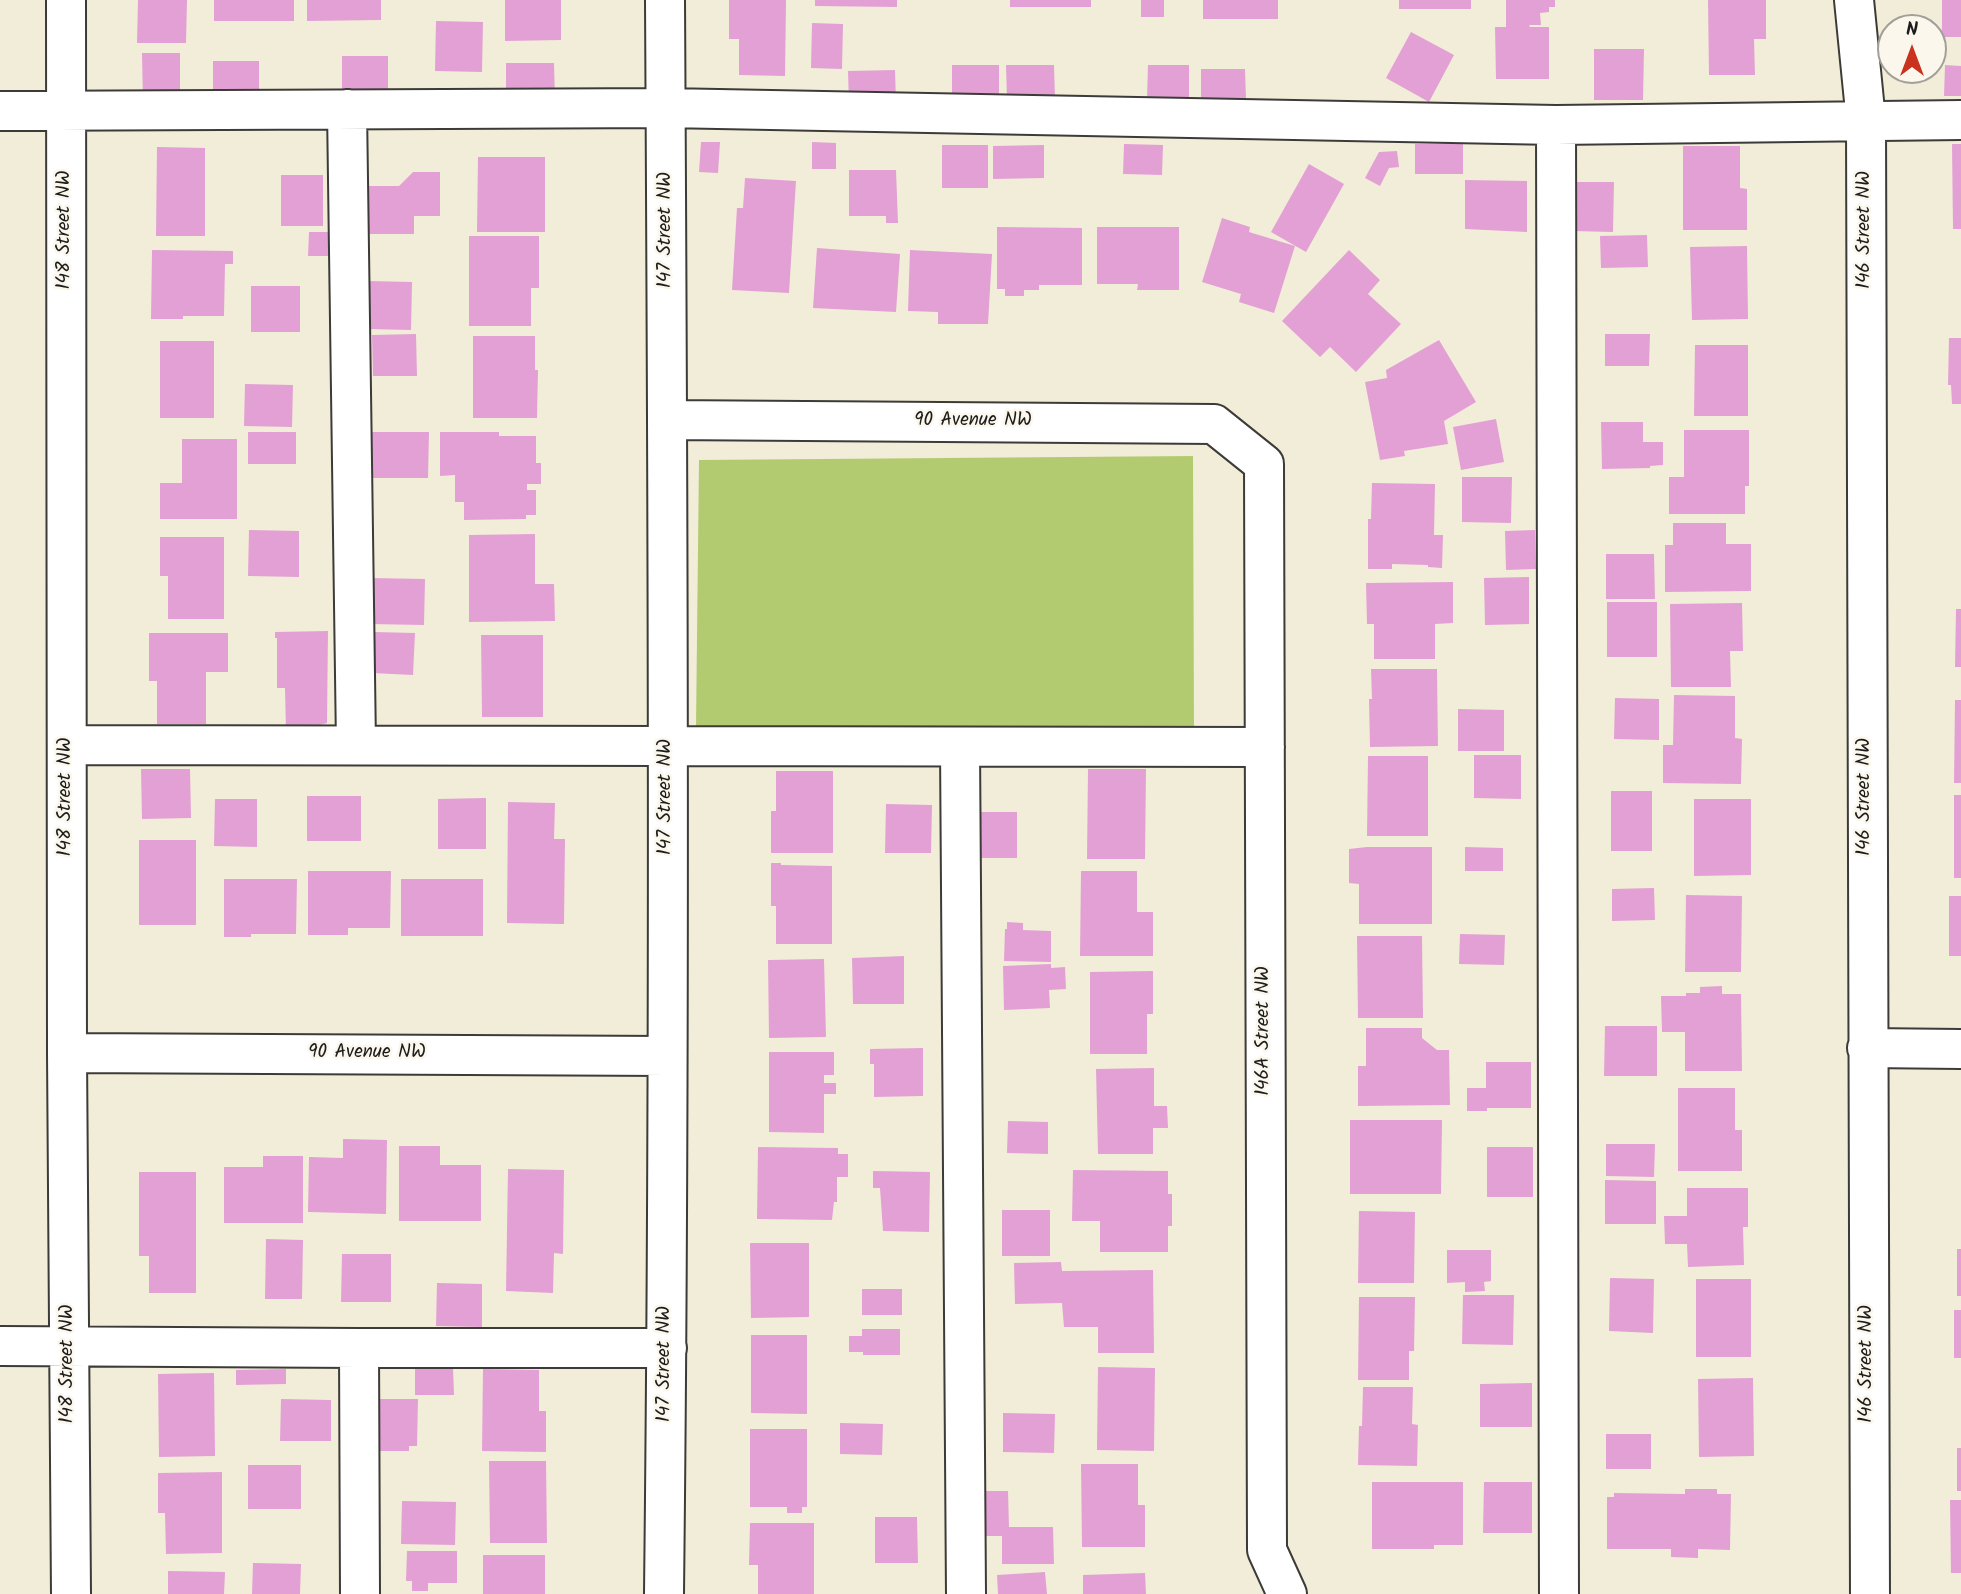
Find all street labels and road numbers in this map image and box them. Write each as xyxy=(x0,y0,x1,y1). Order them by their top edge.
street label: 148 Street NW xyxy=(55,170,77,290)
street label: 146 Street NW xyxy=(1855,171,1877,289)
street label: 147 Street NW xyxy=(656,172,678,288)
street label: 90 Avenue NW xyxy=(914,411,1032,433)
street label: 148 Street NW xyxy=(56,737,78,857)
street label: 146 Street NW xyxy=(1855,738,1877,856)
street label: 147 Street NW xyxy=(656,739,678,855)
street label: 146A Street NW xyxy=(1254,966,1276,1096)
street label: 90 Avenue NW xyxy=(308,1043,426,1065)
street label: 148 Street NW xyxy=(58,1304,80,1424)
street label: 146 Street NW xyxy=(1857,1305,1879,1423)
street label: 147 Street NW xyxy=(655,1306,677,1422)

